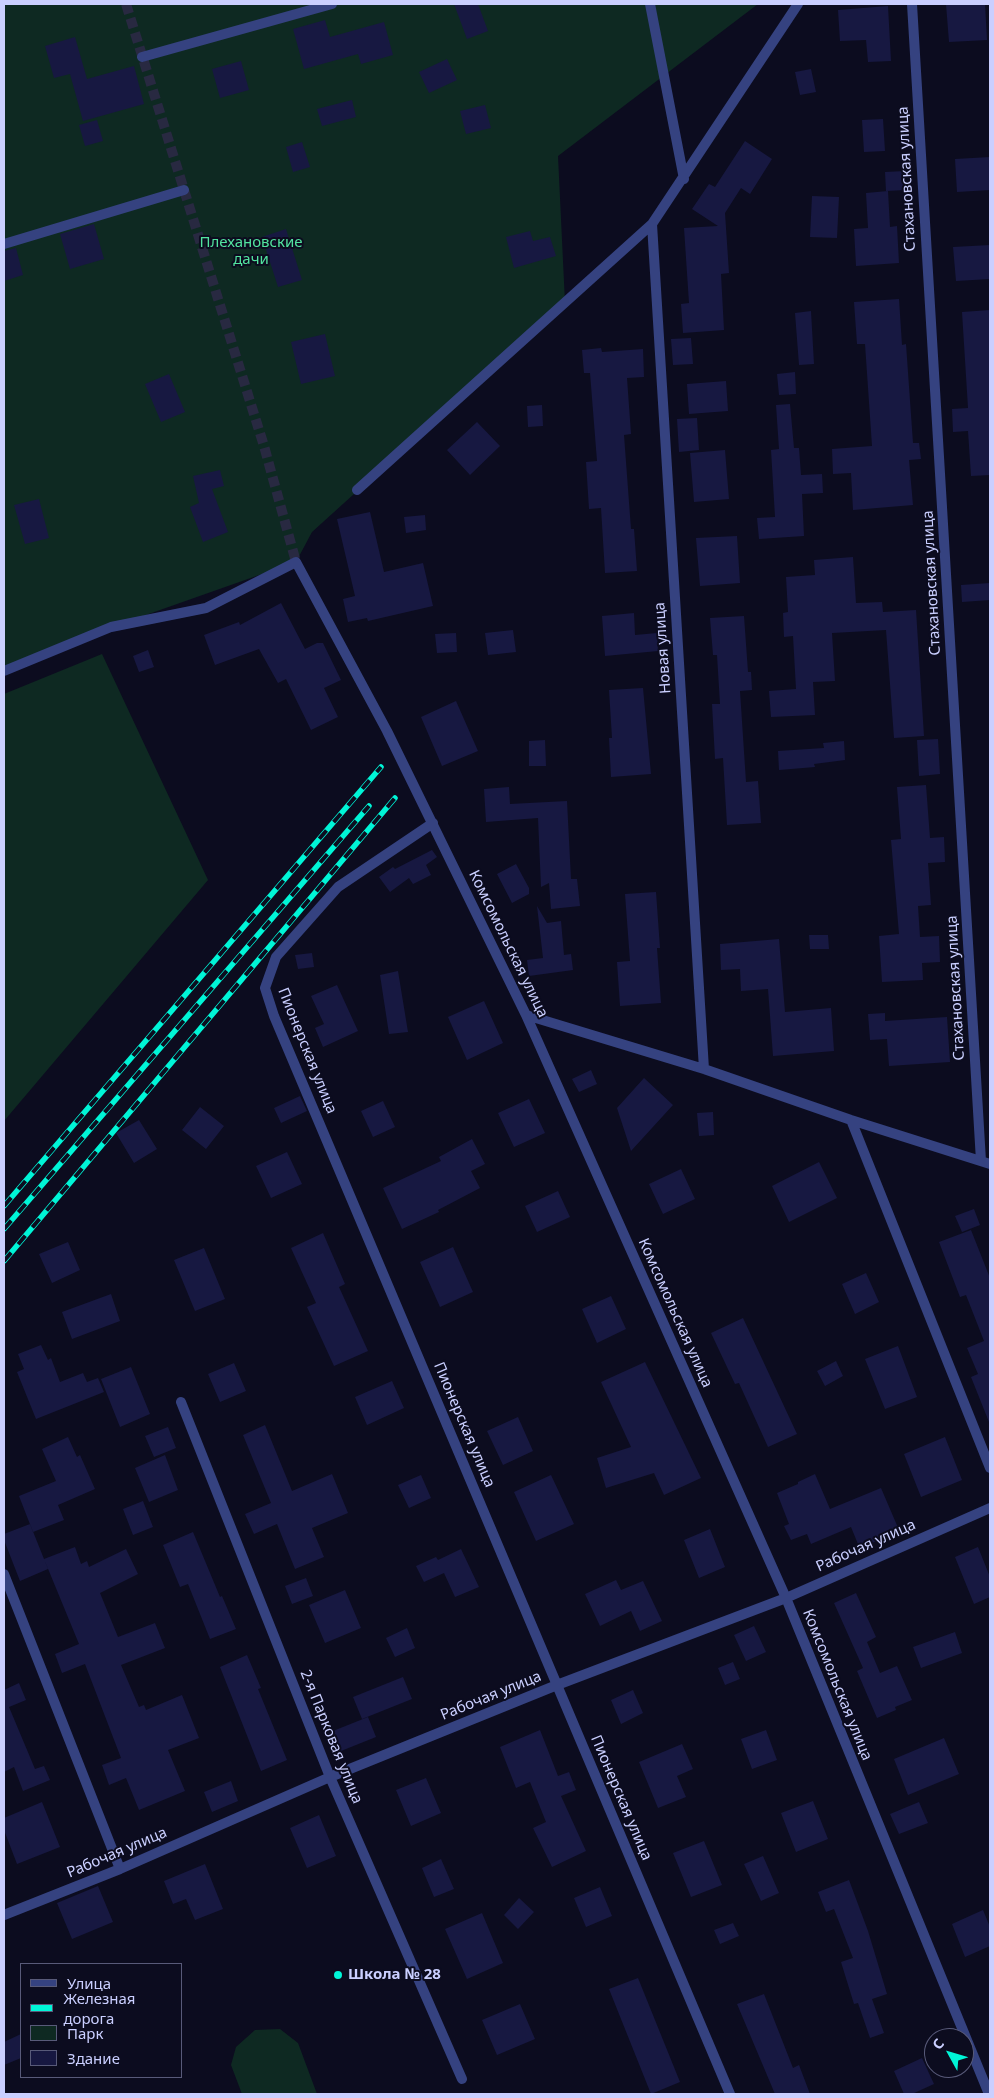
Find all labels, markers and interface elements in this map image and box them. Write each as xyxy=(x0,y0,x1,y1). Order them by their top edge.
street label: Стахановская улица xyxy=(894,106,920,252)
park label: Плехановские дачи xyxy=(200,234,302,269)
street label: Стахановская улица xyxy=(919,510,945,656)
street label: Новая улица xyxy=(651,602,675,694)
street label: Комсомольская улица xyxy=(465,867,551,1021)
street label: Стахановская улица xyxy=(943,915,969,1061)
street label: Пионерская улица xyxy=(274,985,340,1117)
street label: Комсомольская улица xyxy=(634,1236,716,1390)
street label: Пионерская улица xyxy=(429,1360,499,1490)
street label: Рабочая улица xyxy=(813,1516,919,1576)
street label: Комсомольская улица xyxy=(798,1607,876,1763)
street label: 2-я Парковая улица xyxy=(296,1667,366,1807)
street label: Рабочая улица xyxy=(438,1668,544,1724)
street label: Пионерская улица xyxy=(586,1733,656,1863)
street label: Рабочая улица xyxy=(64,1824,170,1882)
legend xyxy=(20,1963,182,2078)
place label: Школа № 28 xyxy=(348,1966,441,1984)
marker: Школа № 28 xyxy=(332,1969,344,1981)
text: Улица xyxy=(67,1973,111,1993)
text: Железная дорога xyxy=(63,1988,136,2028)
text: Парк xyxy=(67,2023,103,2043)
north arrow xyxy=(924,2028,974,2078)
text: С xyxy=(928,2034,948,2053)
text: Здание xyxy=(67,2048,120,2068)

